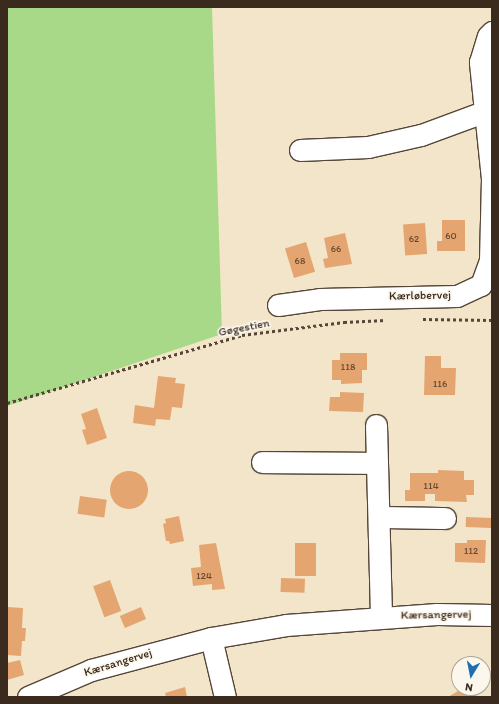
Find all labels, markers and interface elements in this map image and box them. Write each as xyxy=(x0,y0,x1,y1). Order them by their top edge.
house number: 60 xyxy=(445,230,457,242)
house number: 62 xyxy=(409,233,419,245)
house number: 66 xyxy=(331,243,341,255)
house number: 68 xyxy=(295,255,305,267)
street label: Kærløbervej xyxy=(389,288,451,304)
street label: Gøgestien xyxy=(217,316,271,340)
house number: 118 xyxy=(341,361,355,373)
house number: 116 xyxy=(433,378,447,390)
house number: 114 xyxy=(423,480,439,492)
house number: 112 xyxy=(464,545,478,557)
house number: 124 xyxy=(196,570,212,582)
street label: Kærsangervej xyxy=(401,607,471,623)
street label: Kærsangervej xyxy=(82,646,154,680)
north arrow xyxy=(451,656,491,696)
text: N xyxy=(464,680,474,694)

